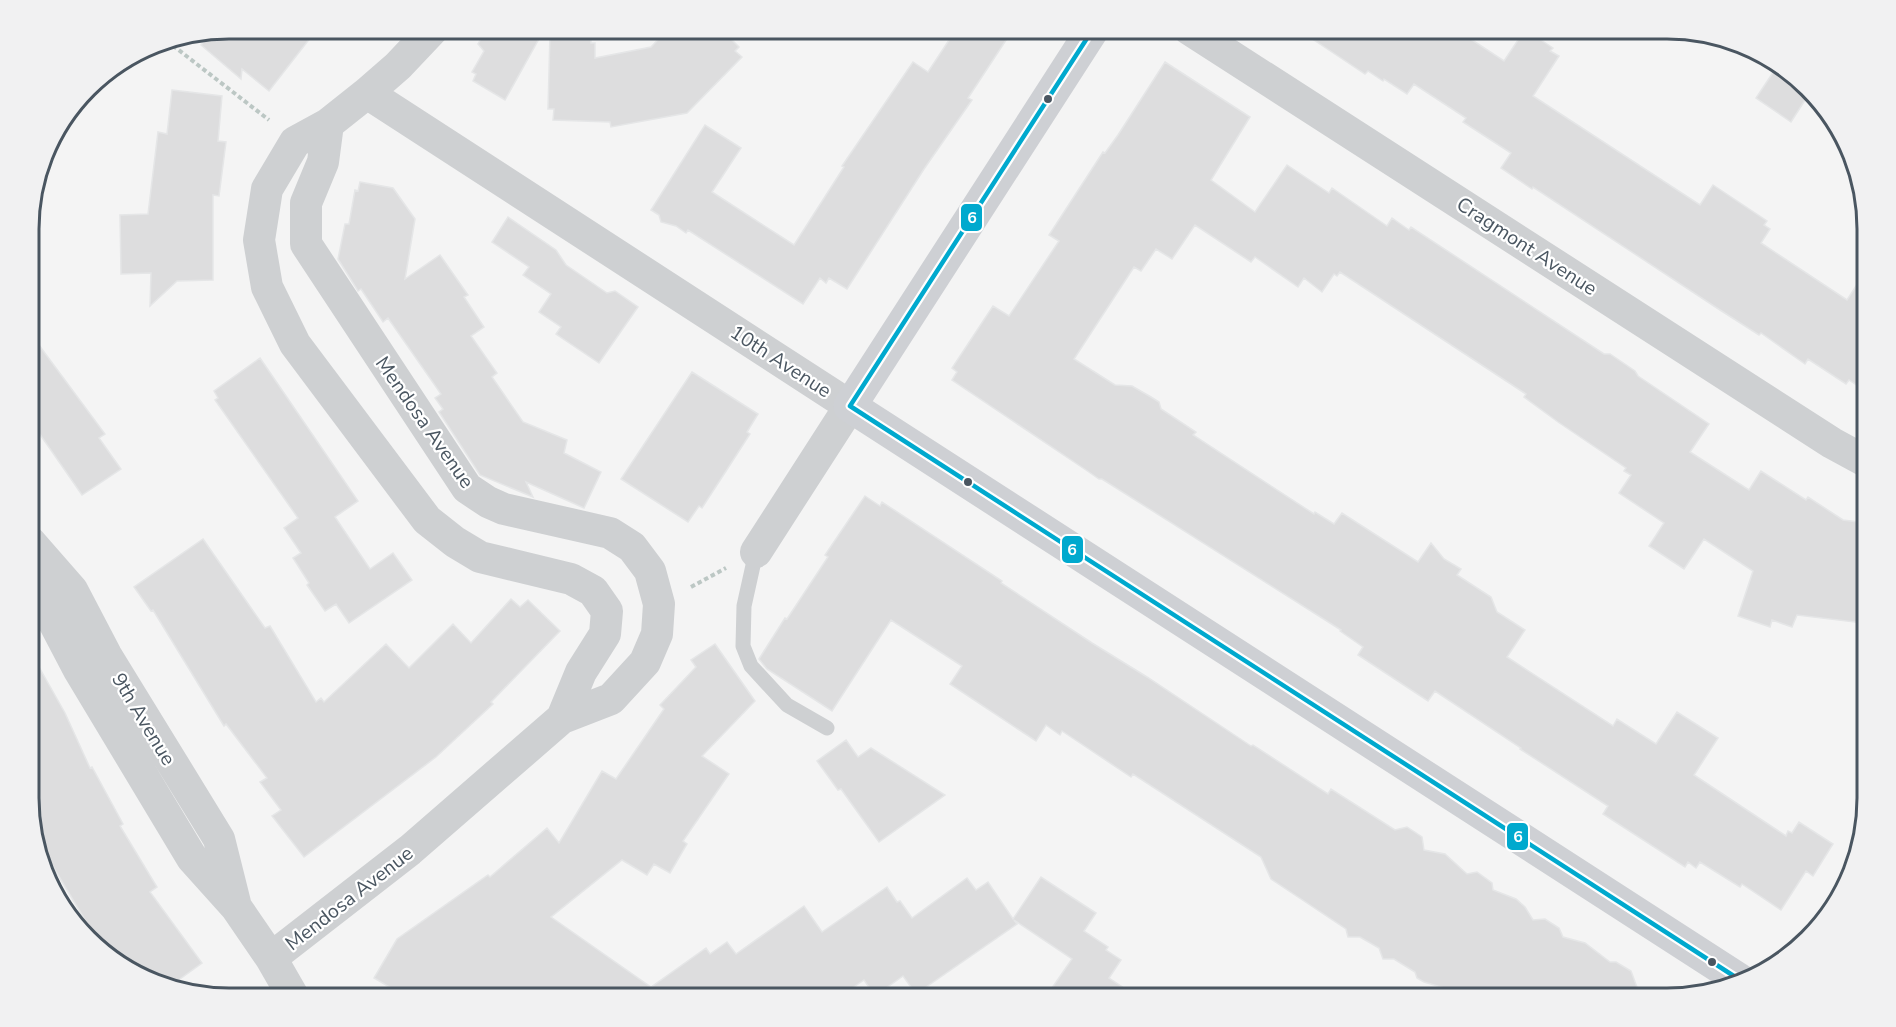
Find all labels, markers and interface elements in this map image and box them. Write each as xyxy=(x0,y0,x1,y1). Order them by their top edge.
unlabelled marker xyxy=(1042,93,1054,105)
street label: Cragmont Avenue xyxy=(1451,191,1602,302)
line badge: 6 xyxy=(960,203,983,232)
text: 6 xyxy=(967,207,977,229)
street label: 10th Avenue xyxy=(725,319,837,404)
street label: Mendosa Avenue xyxy=(369,351,480,494)
unlabelled marker xyxy=(962,476,974,488)
line badge: 6 xyxy=(1061,535,1084,564)
text: 6 xyxy=(1067,539,1077,561)
street label: 9th Avenue xyxy=(105,668,182,771)
line badge: 6 xyxy=(1506,822,1529,851)
text: 6 xyxy=(1513,826,1523,848)
street label: Mendosa Avenue xyxy=(280,840,419,957)
unlabelled marker xyxy=(1706,956,1718,968)

